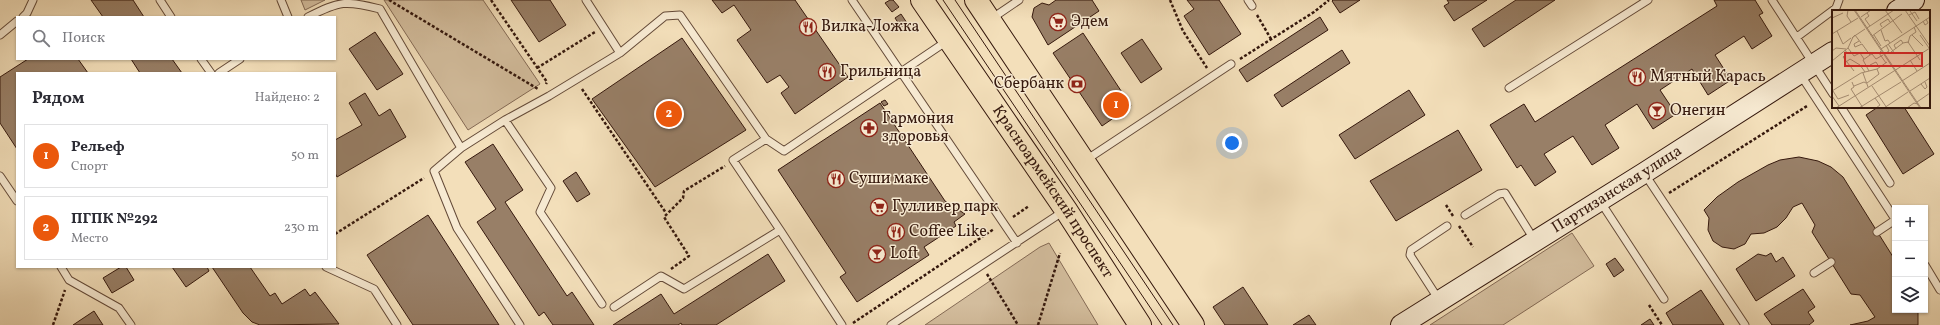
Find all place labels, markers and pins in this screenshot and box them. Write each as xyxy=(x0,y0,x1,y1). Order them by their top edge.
place label: Эдем xyxy=(1071,11,1108,33)
supermarket icon: Эдем xyxy=(1048,12,1068,32)
place label: Вилка-Ложка xyxy=(821,16,919,38)
restaurant icon: Вилка-Ложка xyxy=(798,17,818,37)
place label: Грильница xyxy=(840,61,921,83)
restaurant icon: Грильница xyxy=(817,62,837,82)
place label: Мятный Карась xyxy=(1650,66,1766,88)
restaurant icon: Мятный Карась xyxy=(1627,67,1647,87)
place label: Сбербанк xyxy=(994,73,1064,95)
bank icon: Сбербанк xyxy=(1067,74,1087,94)
pin: 1 xyxy=(1103,90,1129,120)
pin: 2 xyxy=(656,99,682,129)
place label: Онегин xyxy=(1670,100,1726,122)
bar icon: Онегин xyxy=(1647,101,1667,121)
place label: Гармония здоровья xyxy=(882,108,954,148)
pharmacy icon: Гармония здоровья xyxy=(859,118,879,138)
place label: Суши маке xyxy=(849,168,929,190)
restaurant icon: Суши маке xyxy=(826,169,846,189)
place label: Гулливер парк xyxy=(892,196,999,218)
supermarket icon: Гулливер парк xyxy=(869,197,889,217)
place label: Coffee Like xyxy=(909,221,987,243)
restaurant icon: Coffee Like xyxy=(886,222,906,242)
place label: Loft xyxy=(890,243,919,265)
bar icon: Loft xyxy=(867,244,887,264)

